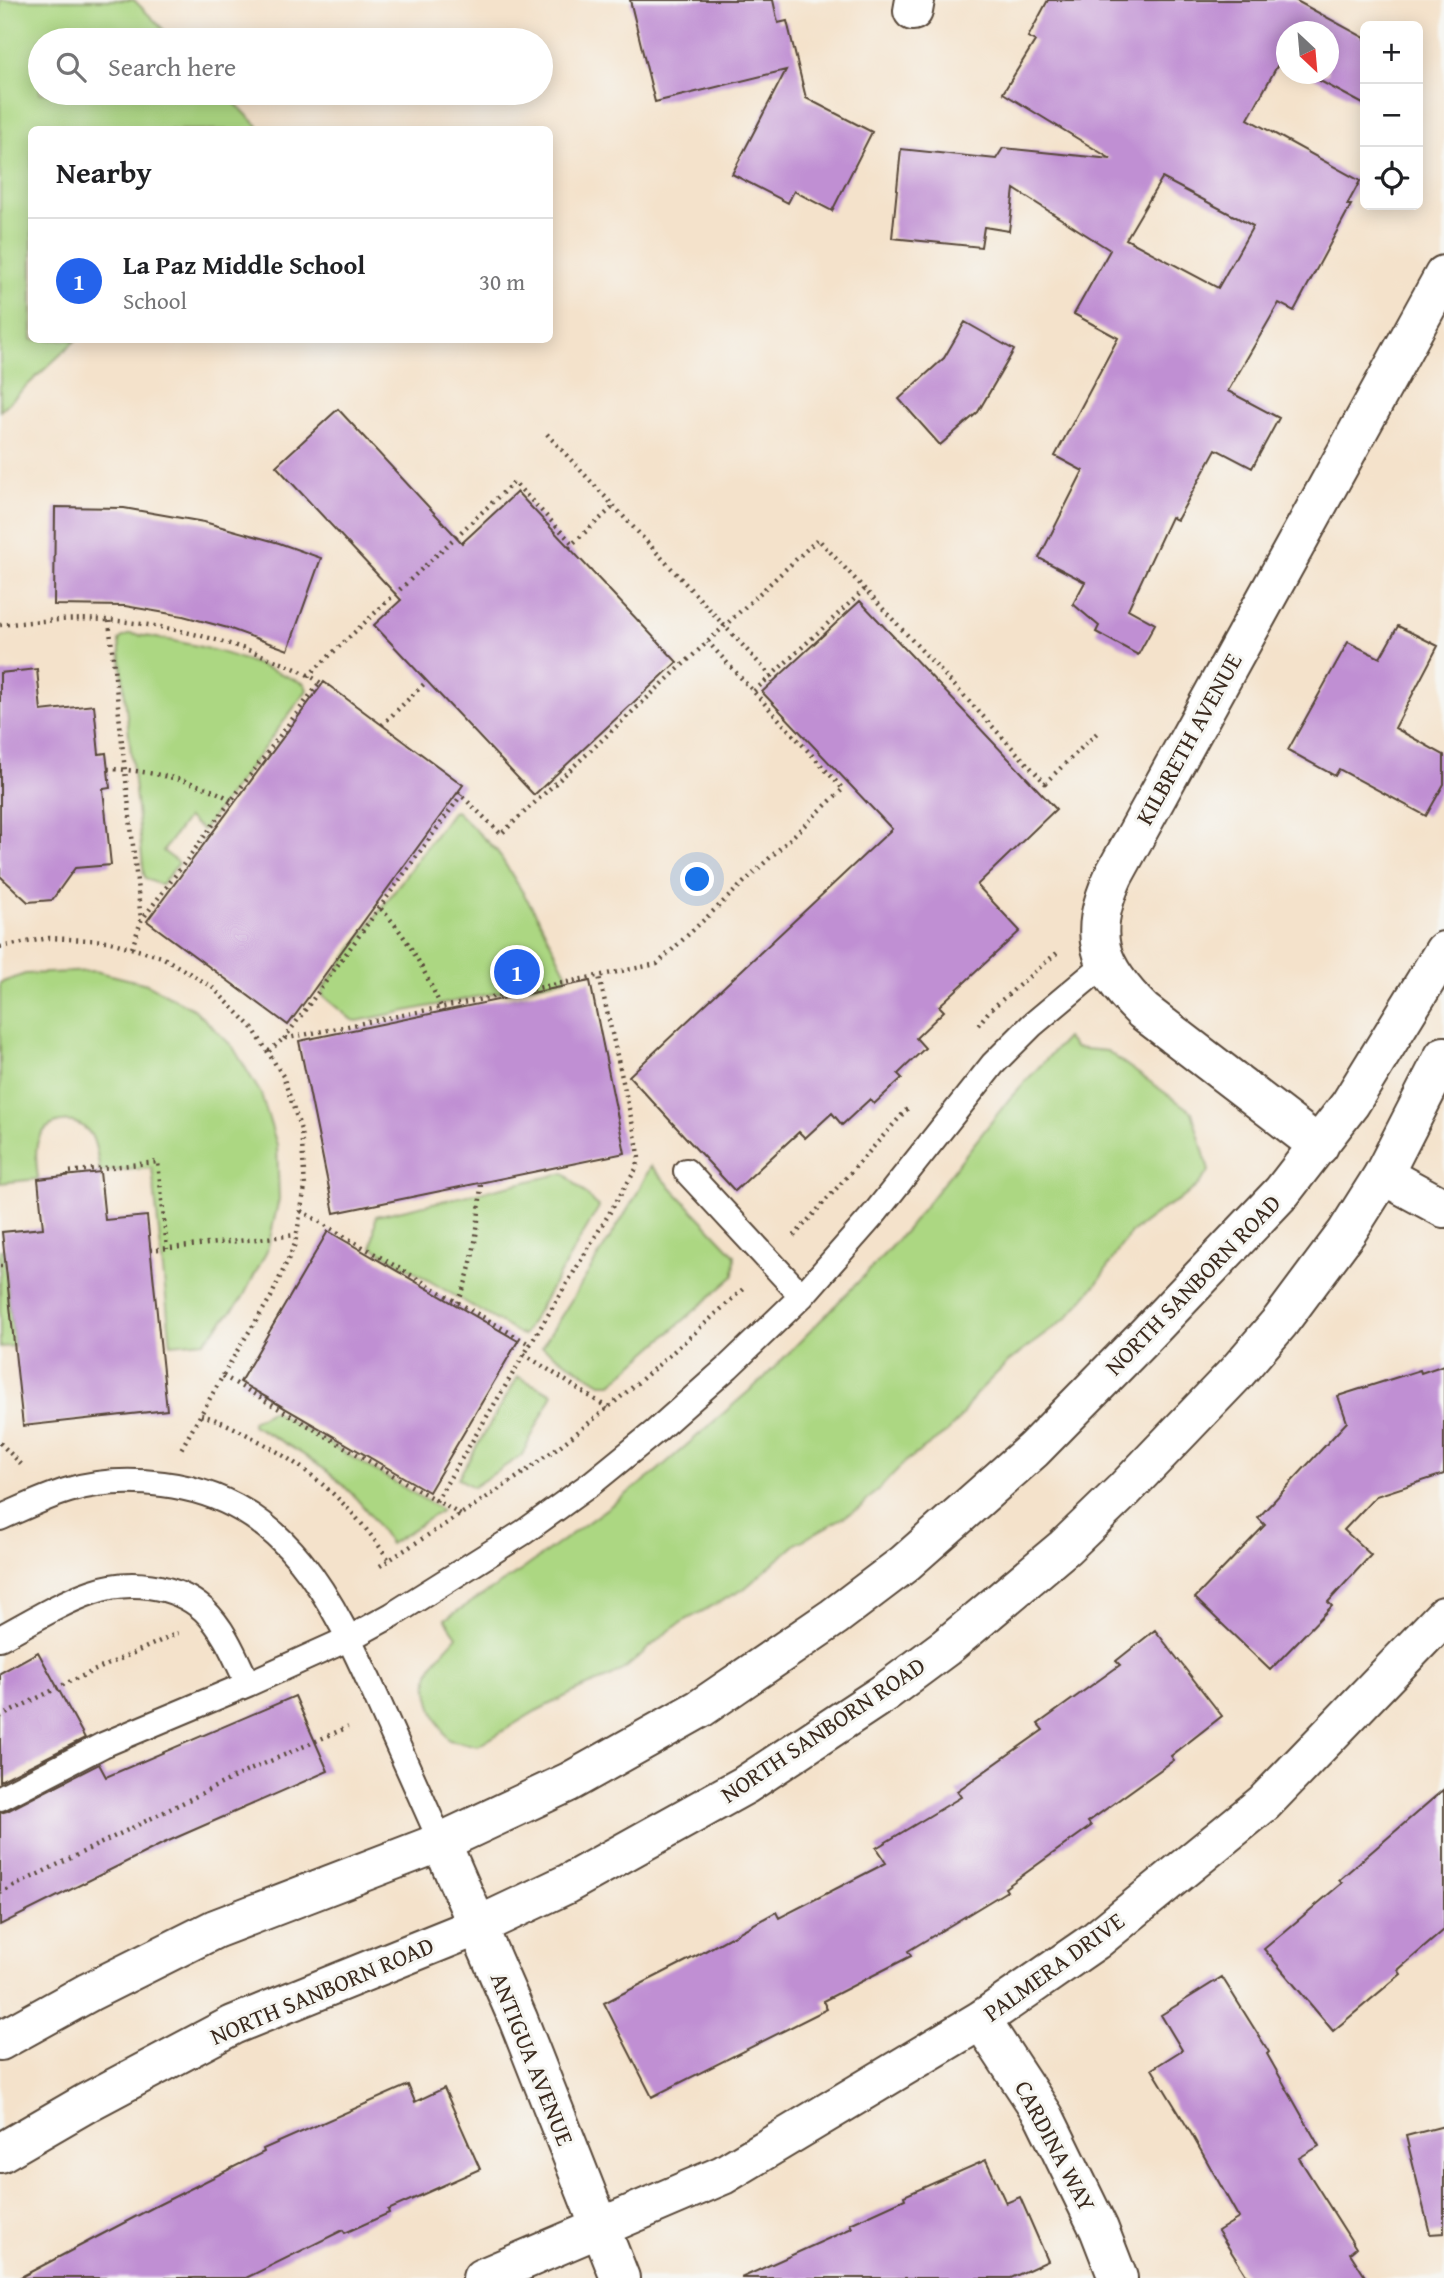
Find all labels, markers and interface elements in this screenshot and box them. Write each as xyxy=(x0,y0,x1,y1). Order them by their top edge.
north arrow xyxy=(1276,21,1339,84)
map controls xyxy=(1360,21,1423,210)
button: + xyxy=(1360,21,1423,84)
search box xyxy=(28,28,553,105)
text: Search here xyxy=(108,47,236,86)
icon: search xyxy=(52,48,90,86)
button: − xyxy=(1360,84,1423,147)
button: locate xyxy=(1360,147,1423,210)
text: Nearby xyxy=(56,150,152,194)
text: La Paz Middle School xyxy=(123,245,365,284)
text: 1 xyxy=(73,265,85,298)
text: 30 m xyxy=(479,265,525,298)
text: School xyxy=(123,284,187,317)
street label: KILBRETH AVENUE xyxy=(1127,646,1250,831)
your location xyxy=(680,862,714,896)
pin: 1 xyxy=(494,946,540,998)
street label: NORTH SANBORN ROAD xyxy=(1097,1186,1289,1383)
street label: NORTH SANBORN ROAD xyxy=(713,1648,932,1811)
street label: PALMERA DRIVE xyxy=(976,1903,1131,2030)
street label: NORTH SANBORN ROAD xyxy=(204,1928,439,2054)
street label: ANTIGUA AVENUE xyxy=(482,1967,583,2151)
street label: CARDINA WAY xyxy=(1006,2074,1105,2217)

